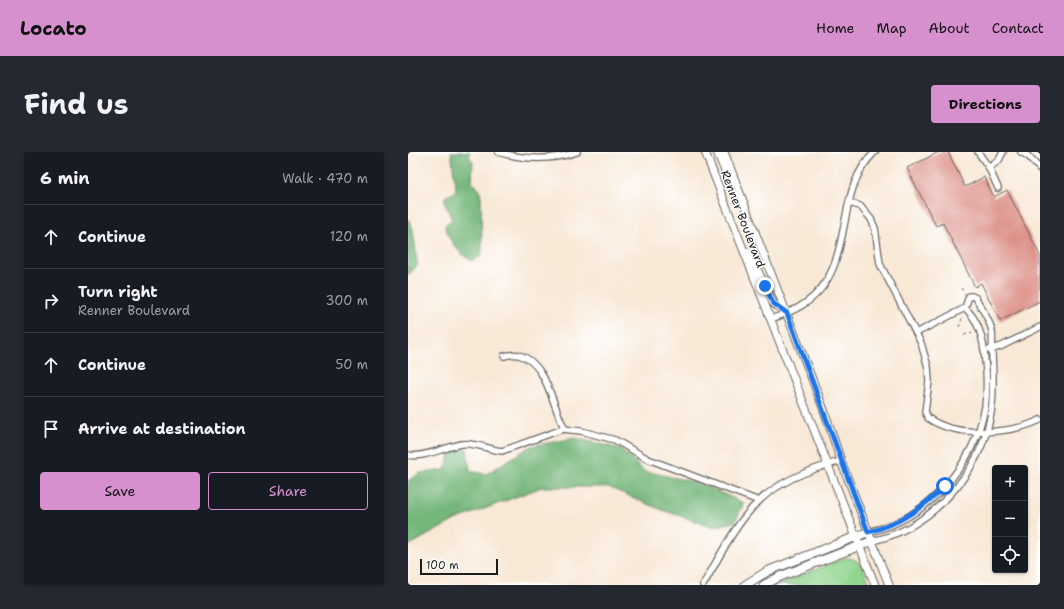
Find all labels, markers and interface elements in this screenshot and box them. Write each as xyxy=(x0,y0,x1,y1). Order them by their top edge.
text: Locato xyxy=(20,16,87,41)
text: Home xyxy=(816,19,855,37)
text: Map xyxy=(877,19,907,37)
text: About xyxy=(929,19,970,37)
text: Contact xyxy=(992,19,1044,37)
text: Find us xyxy=(24,85,129,123)
button: Directions xyxy=(931,85,1040,123)
text: 6 min xyxy=(40,167,90,189)
street label: Renner Boulevard xyxy=(717,168,769,270)
text: Walk · 470 m xyxy=(282,170,368,187)
icon: ahead xyxy=(40,226,62,248)
text: Continue xyxy=(78,227,146,247)
text: 120 m xyxy=(330,228,368,245)
route end xyxy=(756,277,774,295)
text: Turn right xyxy=(78,282,158,302)
icon: right xyxy=(40,290,62,312)
text: 300 m xyxy=(325,292,368,309)
text: Renner Boulevard xyxy=(78,302,190,319)
icon: ahead xyxy=(40,354,62,376)
text: Continue xyxy=(78,355,146,375)
text: 50 m xyxy=(335,356,368,373)
icon: arrive xyxy=(40,418,62,440)
text: Arrive at destination xyxy=(78,419,246,439)
map controls xyxy=(992,465,1028,573)
button: + xyxy=(992,465,1028,501)
button: Save xyxy=(40,472,200,510)
button: Share xyxy=(208,472,368,510)
route start xyxy=(936,477,954,495)
button: − xyxy=(992,501,1028,537)
button: locate xyxy=(992,537,1028,573)
scale bar xyxy=(420,557,498,576)
text: 100 m xyxy=(426,558,459,573)

